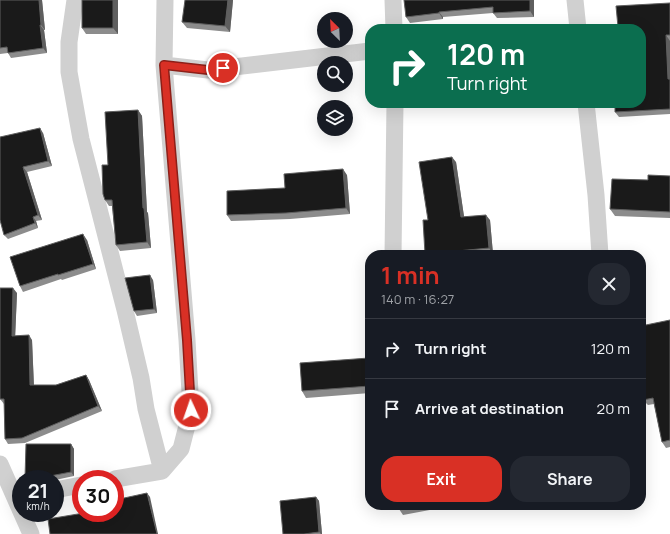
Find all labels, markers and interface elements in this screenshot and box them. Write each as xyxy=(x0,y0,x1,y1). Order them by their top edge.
north arrow xyxy=(317,12,353,48)
map controls xyxy=(317,12,353,136)
text: 120 m xyxy=(447,35,525,73)
icon: right xyxy=(381,40,433,92)
pin xyxy=(206,51,240,85)
button: search xyxy=(317,56,353,92)
icon: arrive xyxy=(212,57,234,79)
text: Turn right xyxy=(447,71,528,95)
button: layers xyxy=(317,100,353,136)
text: 1 min xyxy=(381,258,440,291)
button: close xyxy=(588,263,630,305)
text: 140 m · 16:27 xyxy=(381,290,454,308)
icon: right xyxy=(381,338,403,360)
text: Turn right xyxy=(415,338,486,359)
text: 120 m xyxy=(591,338,630,359)
position arrow xyxy=(170,389,212,431)
icon: arrive xyxy=(381,398,403,420)
text: Arrive at destination xyxy=(415,398,564,419)
text: 20 m xyxy=(597,398,630,419)
button: Exit xyxy=(381,456,502,502)
button: Share xyxy=(510,456,630,502)
speed limit sign: 30 xyxy=(72,470,124,522)
text: 21 xyxy=(28,477,48,504)
text: km/h xyxy=(26,499,50,513)

